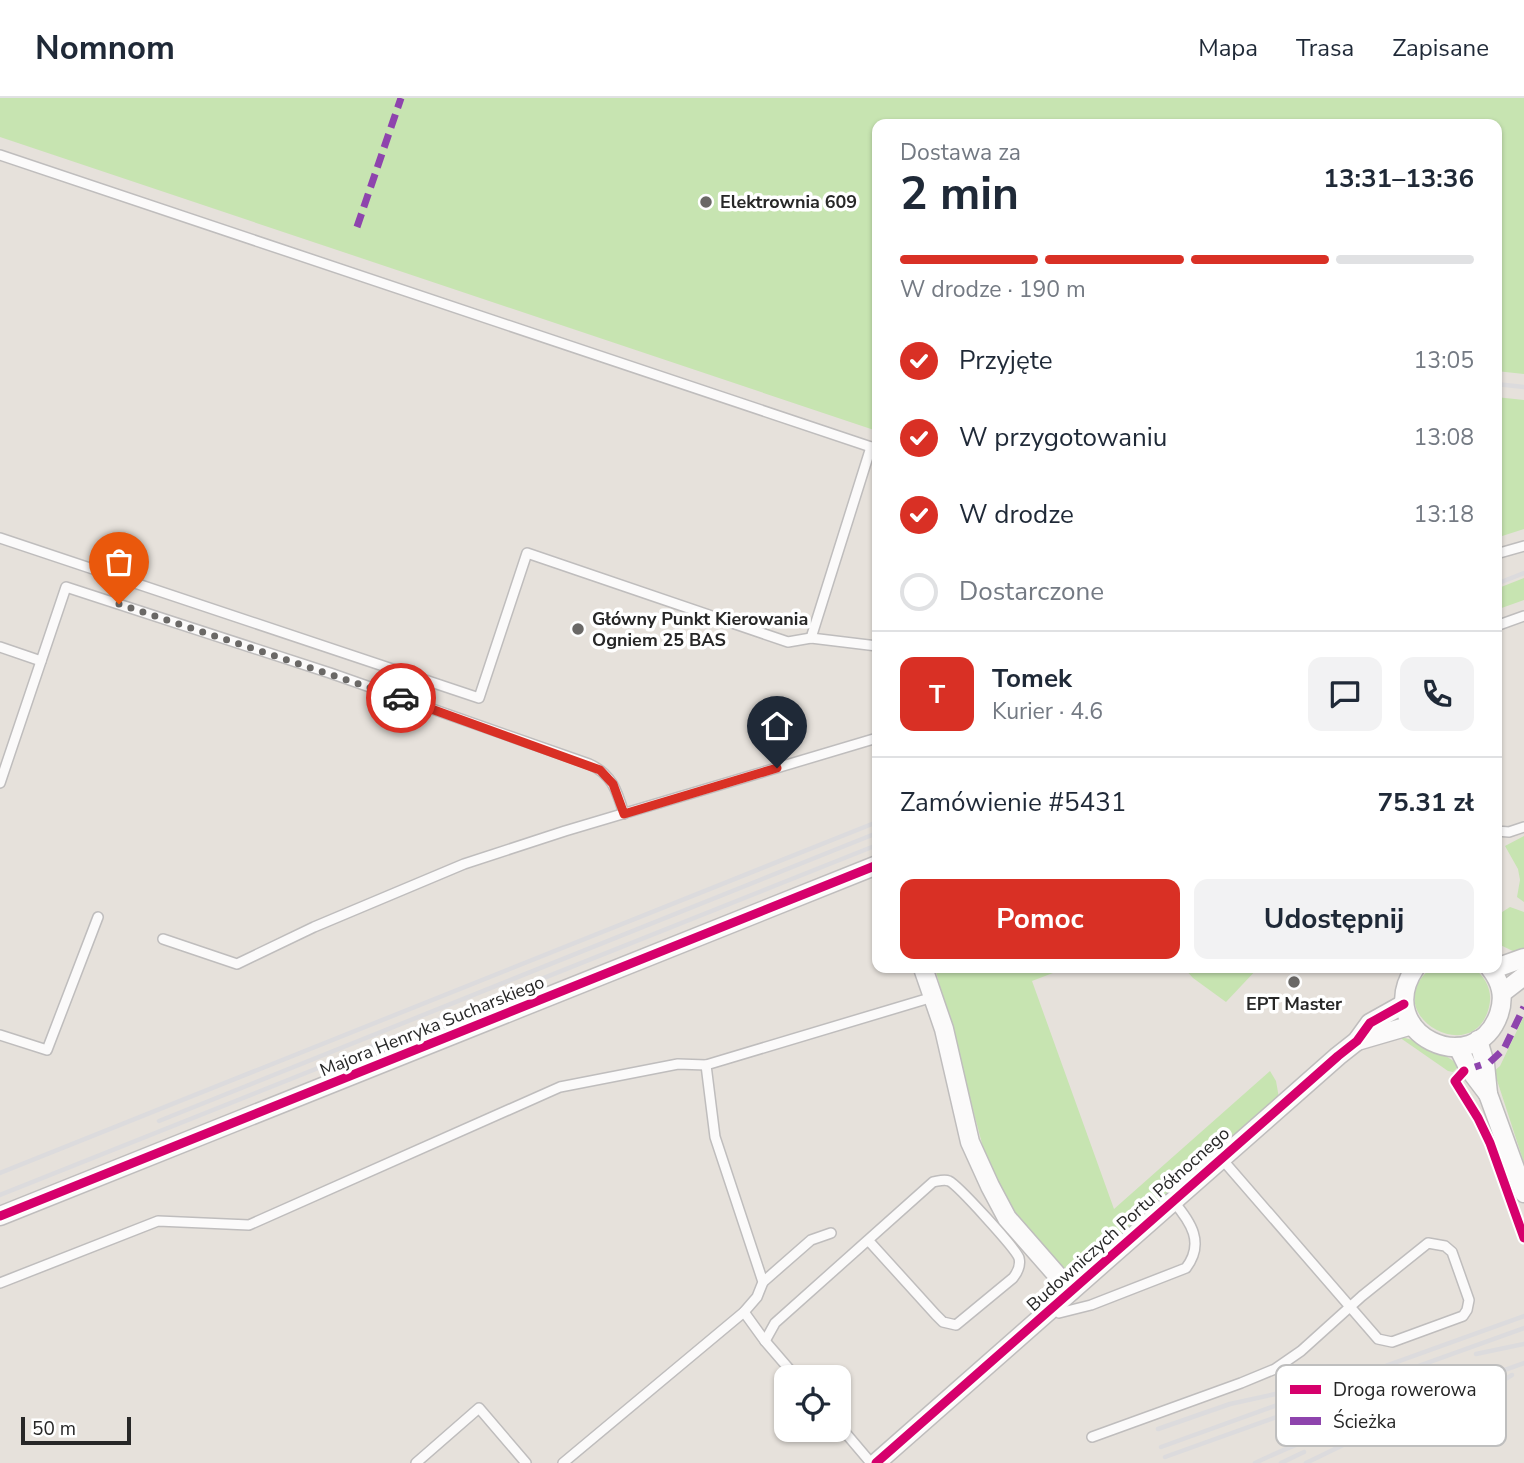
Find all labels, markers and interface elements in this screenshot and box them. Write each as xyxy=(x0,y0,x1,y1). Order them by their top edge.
text: Nomnom xyxy=(35,26,175,71)
text: Mapa xyxy=(1198,32,1258,64)
text: Trasa xyxy=(1296,32,1354,64)
text: Zapisane xyxy=(1392,32,1489,64)
text: Dostawa za xyxy=(900,137,1021,168)
text: 13:31–13:36 xyxy=(1323,161,1474,196)
text: 2 min xyxy=(900,162,1019,225)
place label: Elektrownia 609 xyxy=(720,190,857,214)
marker: Elektrownia 609 xyxy=(698,194,714,210)
text: W drodze · 190 m xyxy=(900,274,1086,305)
icon: check xyxy=(900,342,938,380)
text: Przyjęte xyxy=(959,343,1053,378)
text: 13:05 xyxy=(1414,345,1474,376)
icon: check xyxy=(900,419,938,457)
text: W przygotowaniu xyxy=(959,420,1167,455)
text: 13:08 xyxy=(1414,422,1474,453)
icon: check xyxy=(900,496,938,534)
text: W drodze xyxy=(959,497,1074,532)
text: 13:18 xyxy=(1414,499,1474,530)
pin xyxy=(89,532,149,604)
icon: bag xyxy=(100,543,138,581)
text: Dostarczone xyxy=(959,574,1104,609)
place label: Główny Punkt Kierowania Ogniem 25 BAS xyxy=(592,607,808,652)
marker: Główny Punkt Kierowania Ogniem 25 BAS xyxy=(570,621,586,637)
button: chat xyxy=(1308,657,1382,731)
button: phone xyxy=(1400,657,1474,731)
text: Tomek xyxy=(992,661,1072,696)
courier xyxy=(366,663,436,733)
text: T xyxy=(929,677,945,712)
icon: car xyxy=(382,679,420,717)
pin xyxy=(747,696,807,768)
text: Kurier · 4.6 xyxy=(992,696,1103,727)
icon: home xyxy=(758,707,796,745)
text: Zamówienie #5431 xyxy=(900,785,1126,820)
text: 75.31 zł xyxy=(1378,785,1474,820)
button: Pomoc xyxy=(900,879,1180,959)
button: Udostępnij xyxy=(1194,879,1474,959)
street label: Majora Henryka Sucharskiego xyxy=(316,970,548,1082)
marker: EPT Master xyxy=(1286,974,1302,990)
place label: EPT Master xyxy=(1246,992,1342,1016)
street label: Budowniczych Portu Północnego xyxy=(1021,1121,1235,1317)
map controls xyxy=(774,1365,851,1442)
button: locate xyxy=(774,1365,851,1442)
legend xyxy=(1276,1365,1506,1446)
text: Droga rowerowa xyxy=(1333,1377,1476,1403)
text: Ścieżka xyxy=(1333,1409,1396,1435)
scale bar xyxy=(21,1414,131,1446)
text: 50 m xyxy=(32,1416,76,1442)

